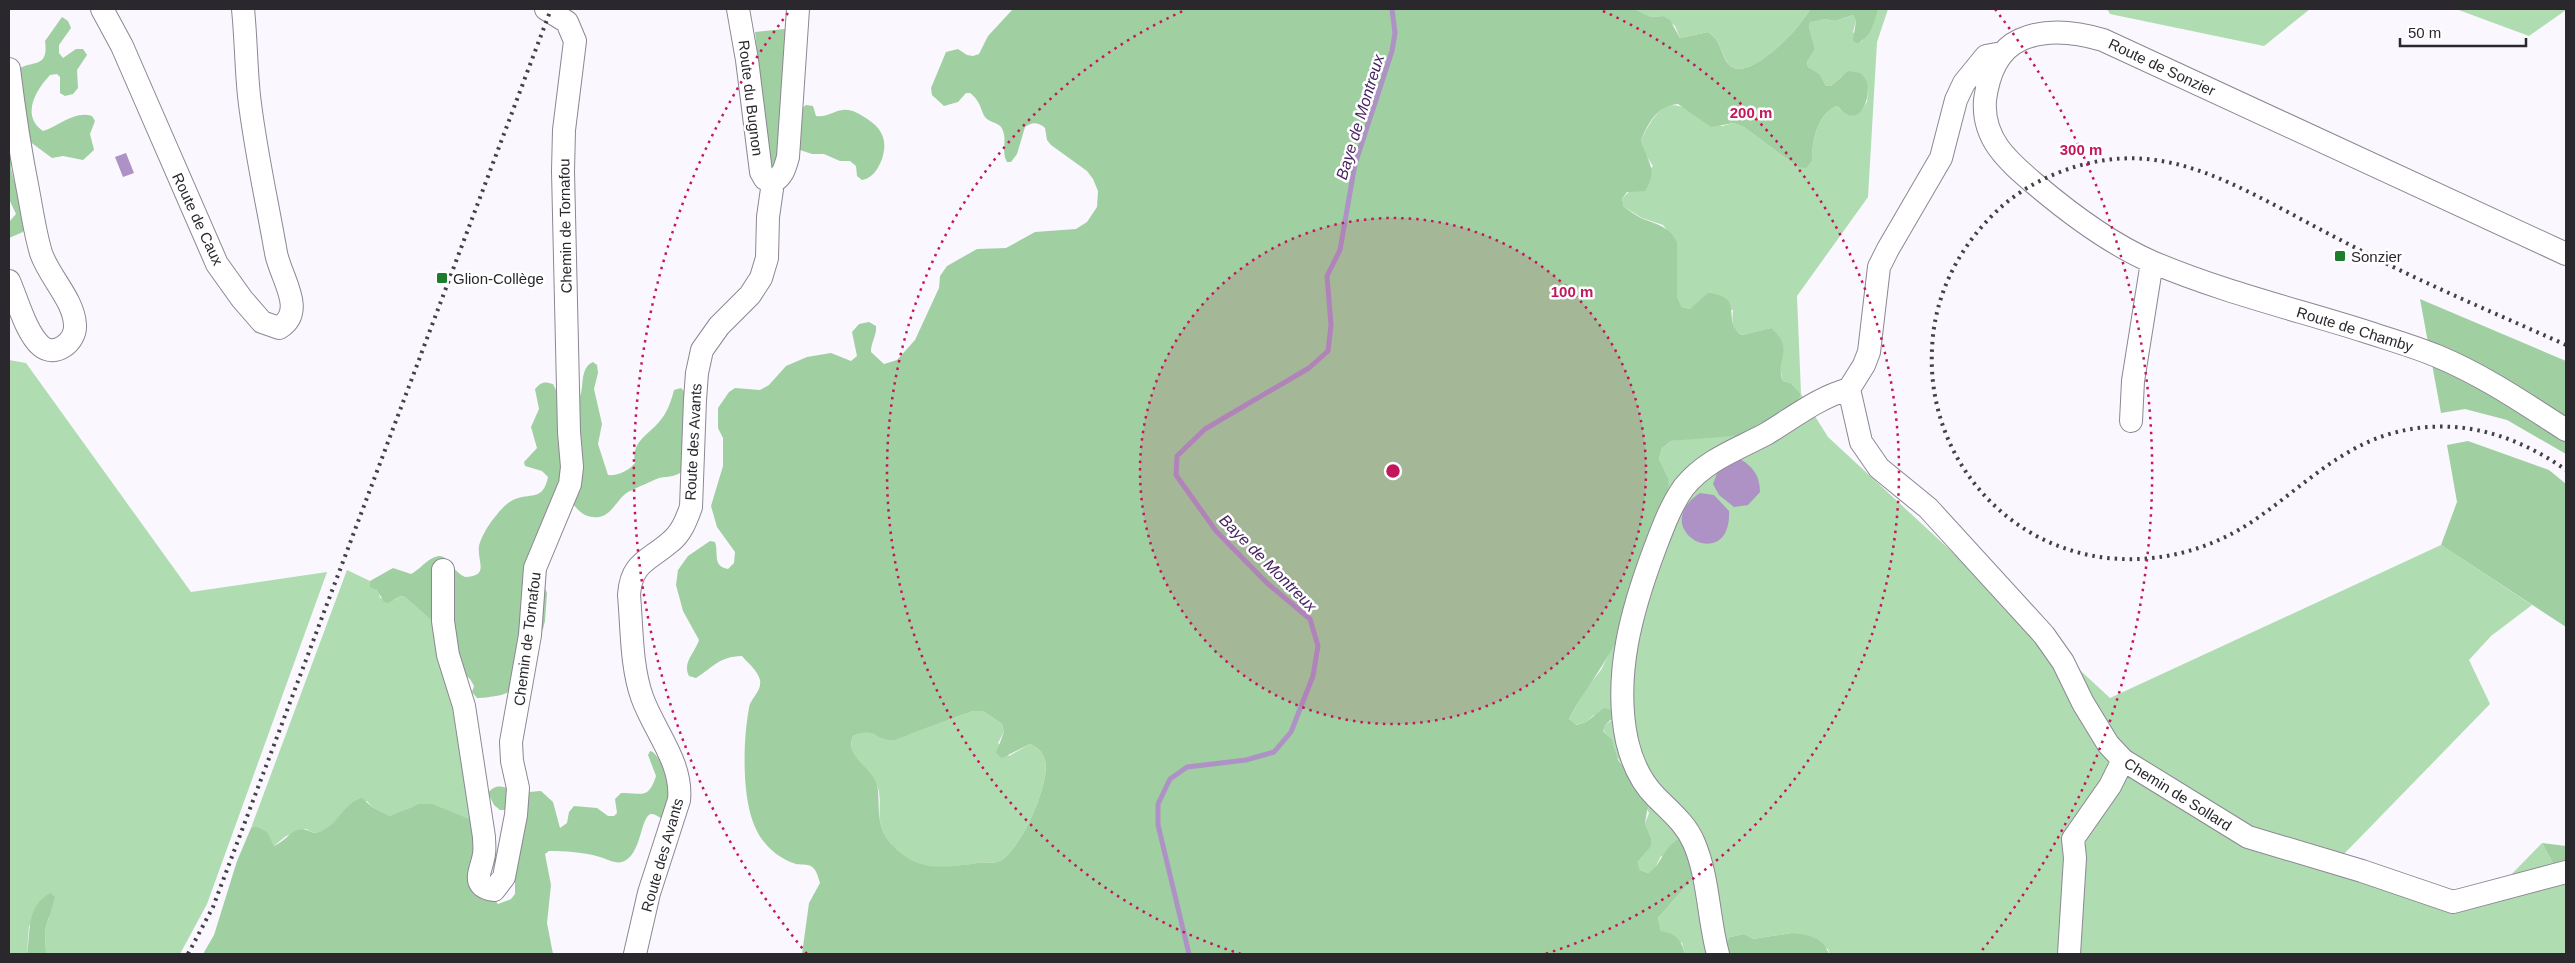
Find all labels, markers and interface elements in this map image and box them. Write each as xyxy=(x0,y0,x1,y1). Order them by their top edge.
scale bar xyxy=(2400,15,2526,47)
text: 50 m xyxy=(2408,24,2441,41)
street label: Route de Sonzier xyxy=(2106,35,2218,99)
street label: Route du Bugnon xyxy=(735,39,767,157)
water label: Baye de Montreux xyxy=(1333,51,1387,182)
text: 200 m xyxy=(1730,104,1772,121)
text: 300 m xyxy=(2060,141,2102,158)
street label: Chemin de Tornafou xyxy=(555,158,575,294)
street label: Route de Caux xyxy=(169,170,227,268)
place label: Sonzier xyxy=(2351,248,2402,265)
marker: Sonzier xyxy=(2333,249,2347,263)
place label: Glion-Collège xyxy=(453,270,544,287)
marker: Glion-Collège xyxy=(435,271,449,285)
text: 100 m xyxy=(1551,283,1593,300)
street label: Route de Chamby xyxy=(2295,303,2416,355)
street label: Route des Avants xyxy=(681,383,705,501)
centre of rings xyxy=(1384,462,1402,480)
water label: Baye de Montreux xyxy=(1216,511,1321,616)
street label: Chemin de Tornafou xyxy=(510,571,544,707)
street label: Chemin de Sollard xyxy=(2121,754,2235,834)
street label: Route des Avants xyxy=(638,796,686,914)

